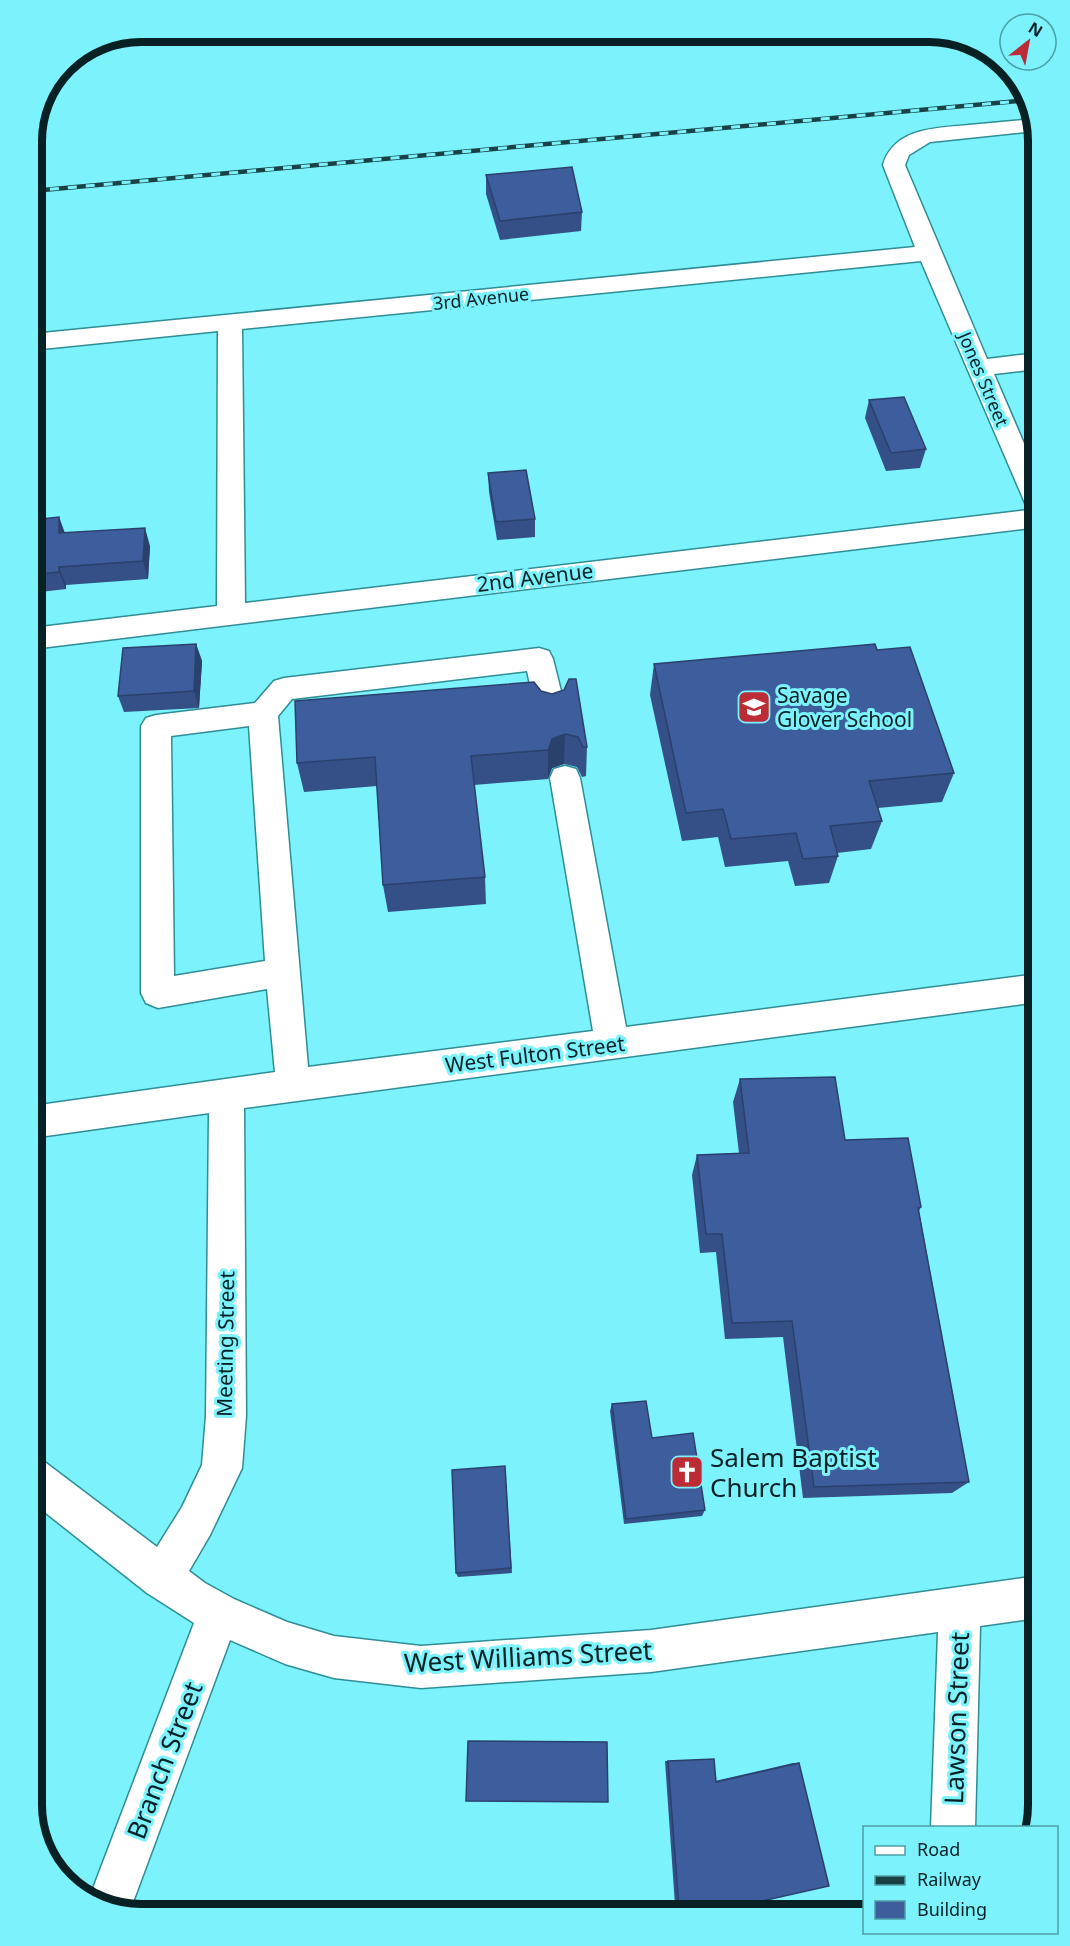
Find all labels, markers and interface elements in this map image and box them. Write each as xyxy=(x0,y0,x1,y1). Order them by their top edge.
north arrow xyxy=(998,12,1058,72)
text: N xyxy=(1024,16,1047,42)
street label: 3rd Avenue xyxy=(432,281,530,315)
street label: Jones Street xyxy=(953,326,1015,430)
street label: 2nd Avenue xyxy=(475,556,595,598)
place label: Savage Glover School xyxy=(777,681,912,733)
school or university icon: Savage Glover School xyxy=(736,689,772,725)
street label: West Fulton Street xyxy=(444,1029,627,1079)
street label: Meeting Street xyxy=(210,1270,240,1417)
place label: Salem Baptist Church xyxy=(710,1439,877,1505)
church icon: Salem Baptist Church xyxy=(669,1454,705,1490)
street label: Lawson Street xyxy=(935,1631,977,1805)
street label: West Williams Street xyxy=(403,1632,653,1680)
street label: Branch Street xyxy=(118,1676,210,1844)
legend xyxy=(863,1826,1058,1934)
text: Road xyxy=(917,1837,960,1861)
text: Railway xyxy=(917,1867,982,1891)
text: Building xyxy=(917,1897,987,1921)

